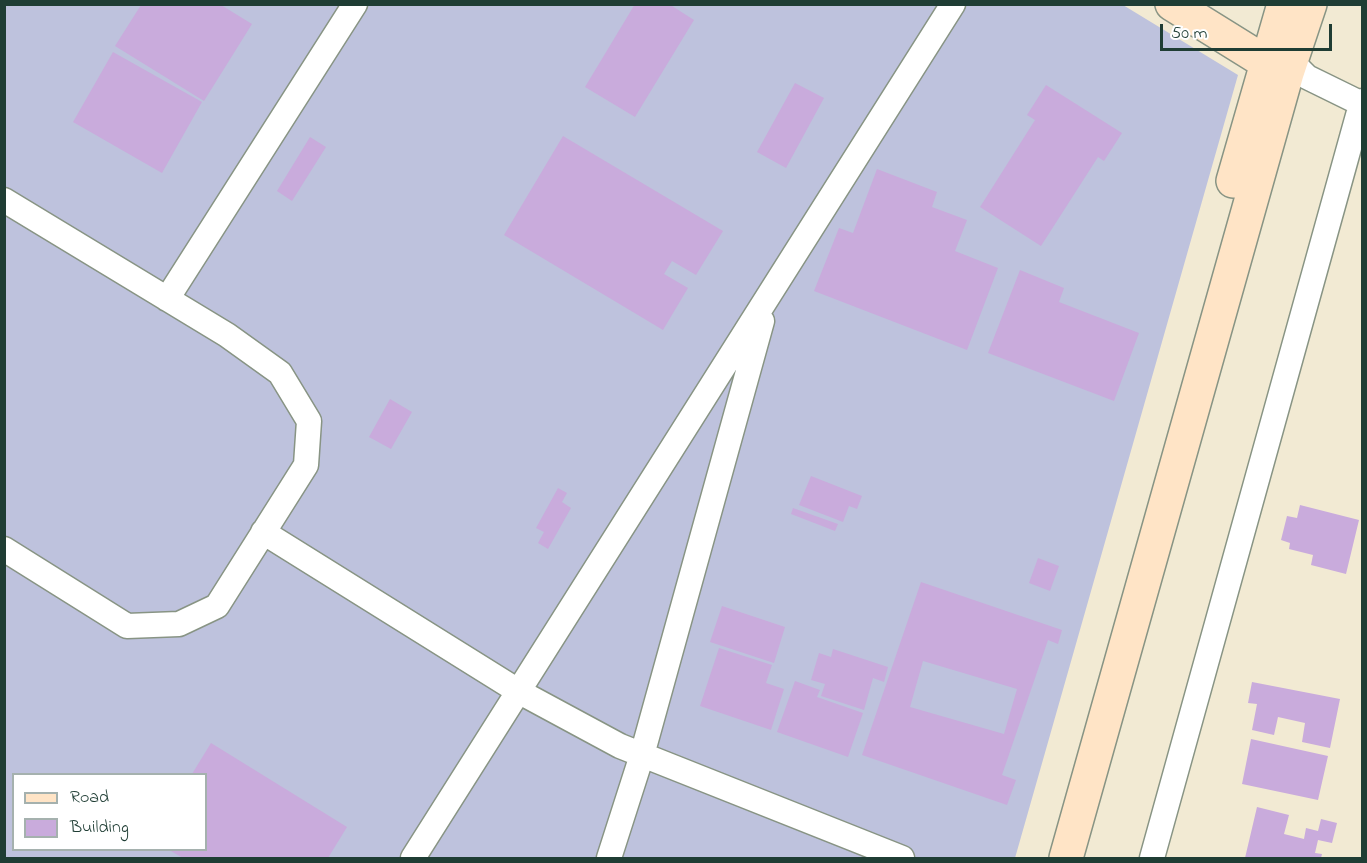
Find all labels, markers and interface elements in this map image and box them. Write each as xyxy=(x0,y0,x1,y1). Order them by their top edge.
scale bar xyxy=(1163,12,1336,50)
text: 50 m xyxy=(1171,21,1208,47)
legend xyxy=(12,773,207,851)
text: Road xyxy=(70,785,109,811)
text: Building xyxy=(70,815,129,841)

